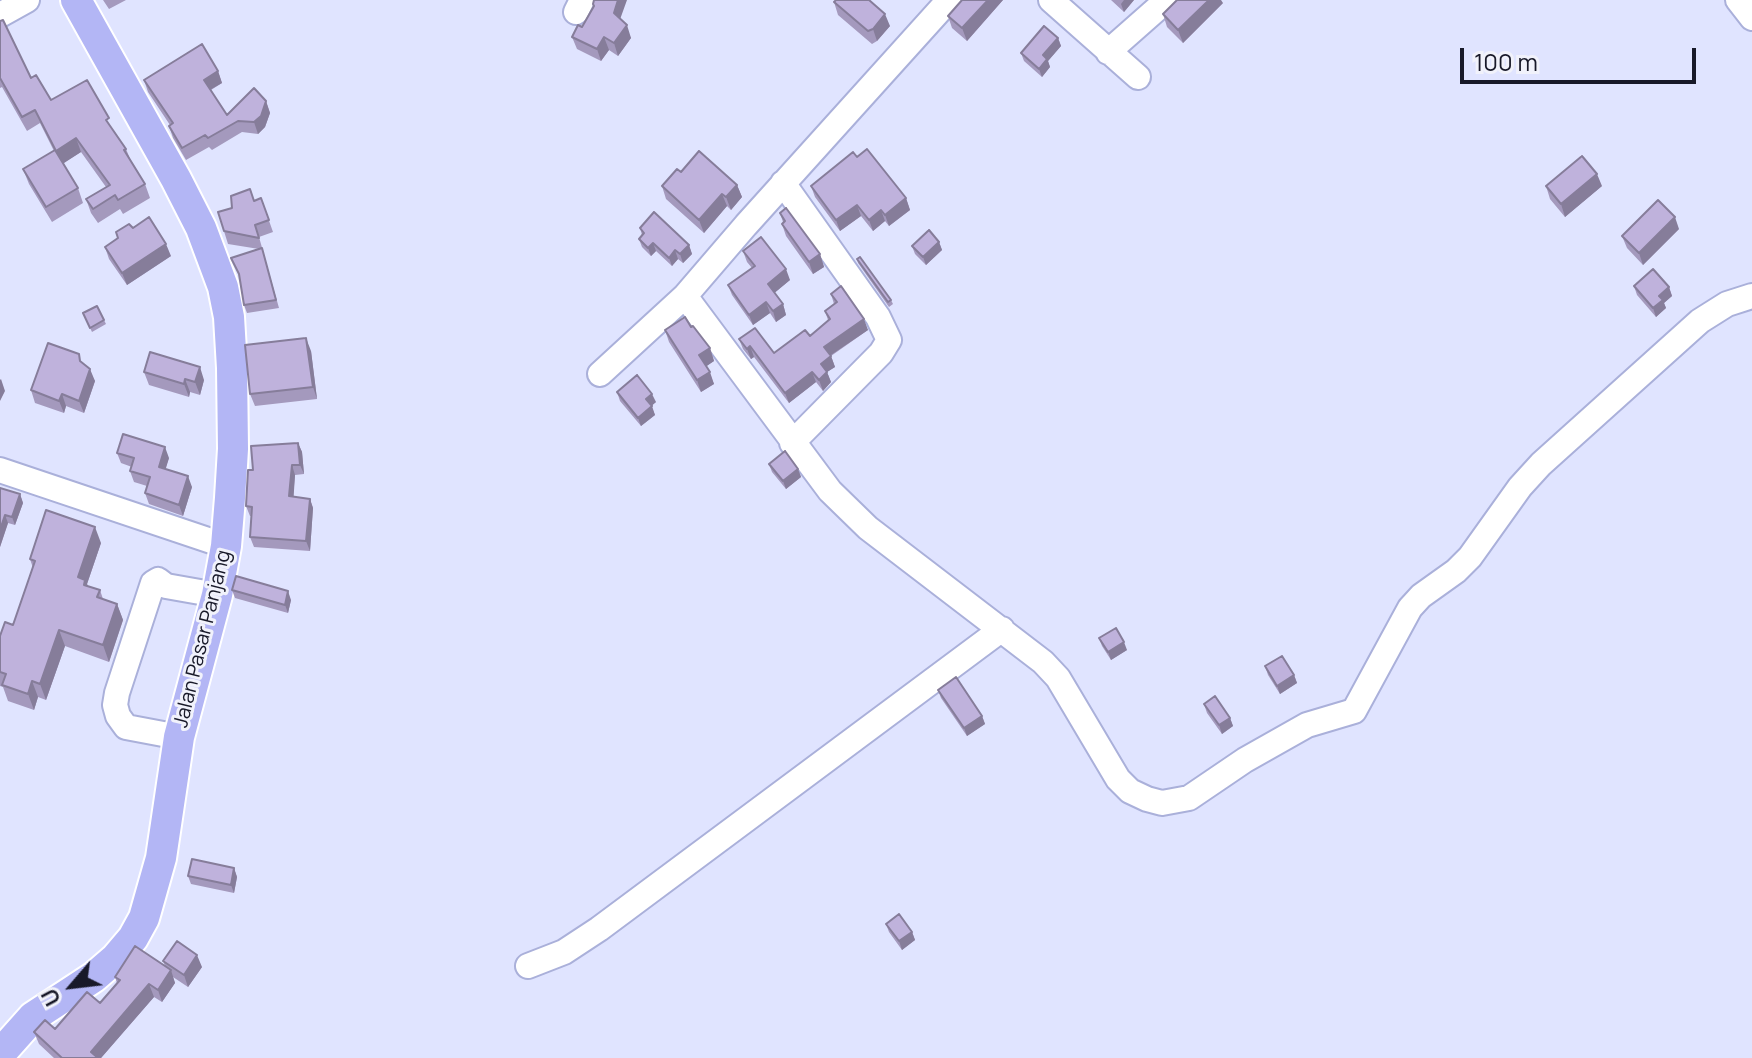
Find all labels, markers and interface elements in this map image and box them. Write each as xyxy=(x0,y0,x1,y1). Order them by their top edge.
scale bar xyxy=(1464,32,1700,82)
text: 100 m xyxy=(1474,45,1538,78)
street label: Jalan Pasar Panjang xyxy=(169,548,237,730)
north arrow xyxy=(32,946,112,1026)
text: U xyxy=(34,983,68,1011)

